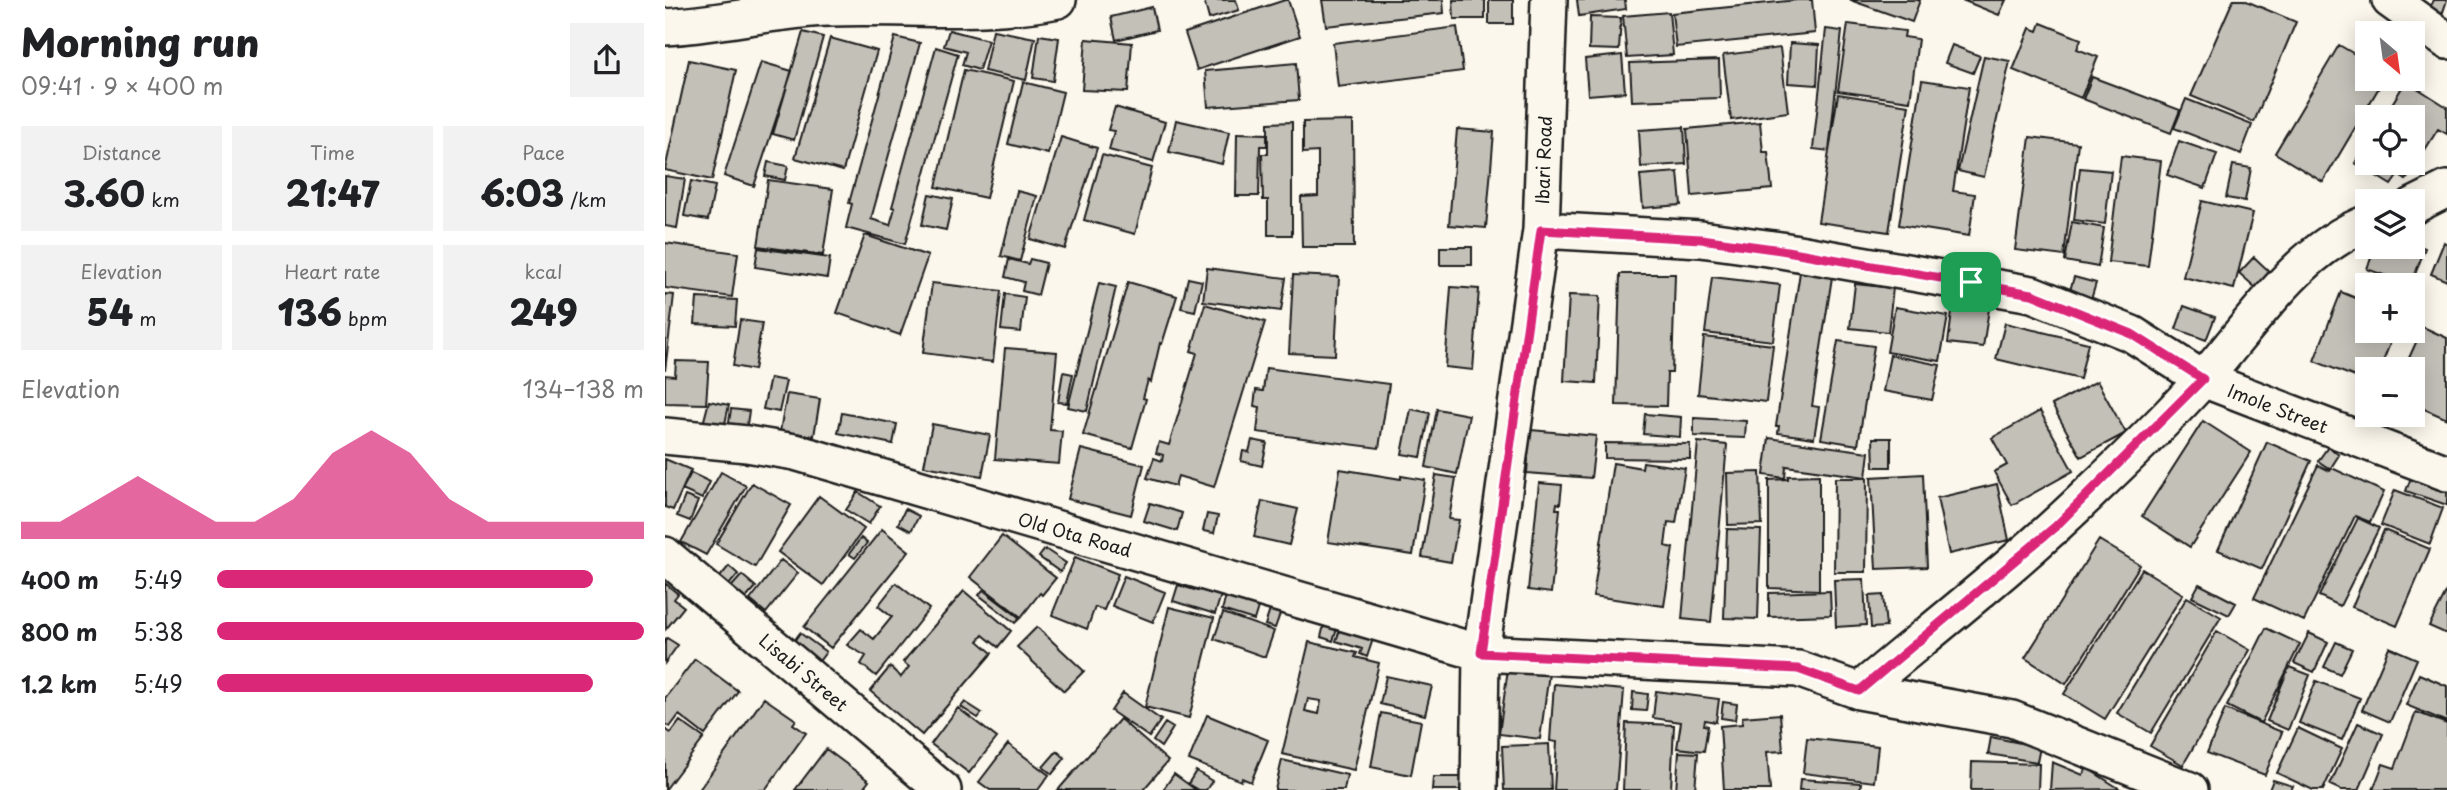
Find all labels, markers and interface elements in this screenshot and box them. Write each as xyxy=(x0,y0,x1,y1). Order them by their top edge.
text: Morning run xyxy=(21,13,259,70)
north arrow xyxy=(2355,21,2425,91)
map controls xyxy=(2355,21,2425,427)
button: share xyxy=(570,23,644,97)
text: 09:41 · 9 × 400 m xyxy=(21,68,224,103)
button: locate xyxy=(2355,105,2425,175)
street label: Ibari Road xyxy=(1528,115,1558,205)
text: Distance xyxy=(82,138,161,166)
text: Time xyxy=(310,138,355,166)
text: Pace xyxy=(522,138,565,166)
text: 3.60 xyxy=(63,166,145,219)
text: 21:47 xyxy=(286,166,379,219)
text: 6:03 xyxy=(480,166,564,219)
text: km xyxy=(145,185,180,213)
text: /km xyxy=(564,185,607,213)
button: layers xyxy=(2355,189,2425,259)
pin xyxy=(1941,252,2001,312)
text: Elevation xyxy=(81,257,162,285)
text: Heart rate xyxy=(285,257,380,285)
text: kcal xyxy=(525,257,562,285)
icon: arrive xyxy=(1952,263,1990,301)
button: + xyxy=(2355,273,2425,343)
text: 54 xyxy=(87,285,133,338)
text: 136 xyxy=(277,285,342,338)
text: 249 xyxy=(509,285,578,338)
text: m xyxy=(133,304,156,332)
text: bpm xyxy=(342,304,388,332)
button: − xyxy=(2355,357,2425,427)
text: Elevation xyxy=(21,371,120,406)
text: 134–138 m xyxy=(523,371,644,406)
street label: Imole Street xyxy=(2224,376,2332,440)
street label: Old Ota Road xyxy=(1015,505,1135,563)
text: 400 m xyxy=(21,562,99,597)
text: 5:49 xyxy=(133,562,183,597)
text: 800 m xyxy=(21,614,98,649)
text: 5:38 xyxy=(133,614,184,649)
street label: Lisabi Street xyxy=(754,627,854,717)
text: 1.2 km xyxy=(21,666,97,701)
text: 5:49 xyxy=(133,666,183,701)

